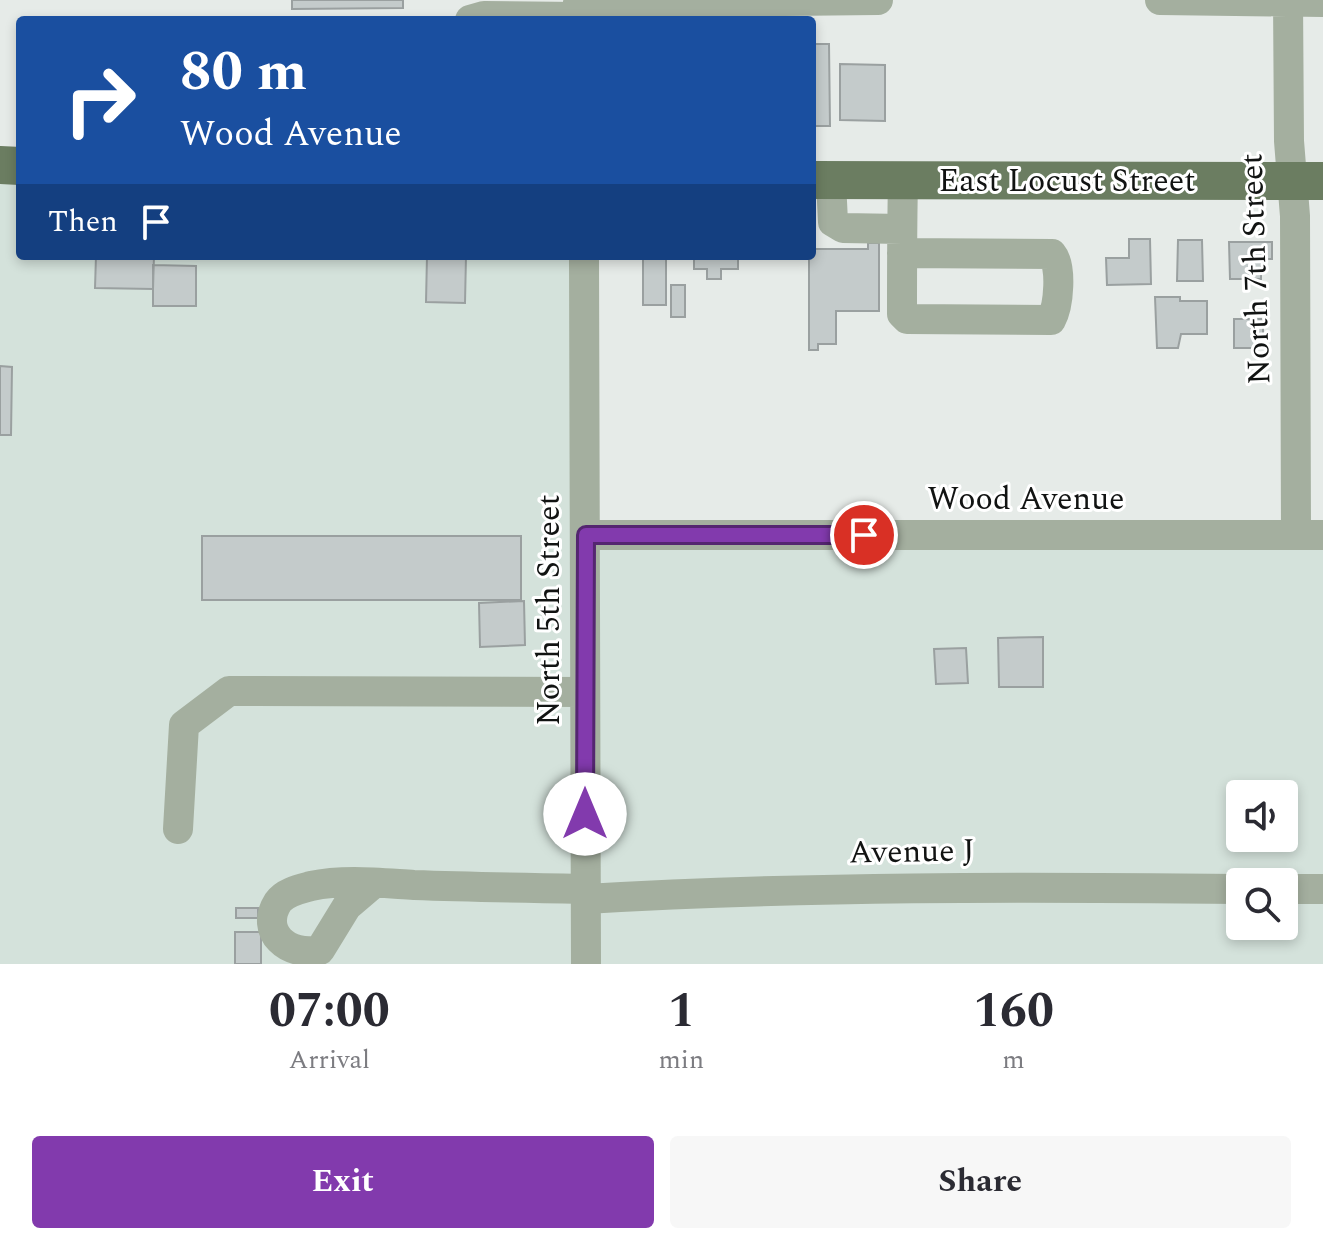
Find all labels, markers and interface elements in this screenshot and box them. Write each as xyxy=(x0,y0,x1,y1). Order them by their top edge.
text: 80 m xyxy=(180,30,307,115)
icon: right xyxy=(48,48,152,152)
text: Wood Avenue xyxy=(180,107,402,162)
street label: North 7th Street xyxy=(1227,152,1285,386)
street label: East Locust Street xyxy=(938,157,1196,206)
text: Then xyxy=(48,199,118,245)
icon: arrive xyxy=(134,200,178,244)
street label: Wood Avenue xyxy=(927,475,1125,524)
street label: North 5th Street xyxy=(525,494,574,726)
pin xyxy=(830,501,898,569)
icon: arrive xyxy=(842,513,886,557)
position arrow xyxy=(543,772,627,856)
map controls xyxy=(1226,780,1298,940)
button: sound xyxy=(1226,780,1298,852)
street label: Avenue J xyxy=(849,826,975,878)
button: search xyxy=(1226,868,1298,940)
text: 07:00 xyxy=(269,975,390,1048)
text: 1 xyxy=(668,975,695,1048)
text: 160 xyxy=(973,975,1054,1048)
text: Arrival xyxy=(289,1040,370,1080)
text: min xyxy=(659,1040,704,1080)
text: m xyxy=(1002,1040,1025,1080)
button: Exit xyxy=(32,1136,654,1228)
button: Share xyxy=(670,1136,1291,1228)

